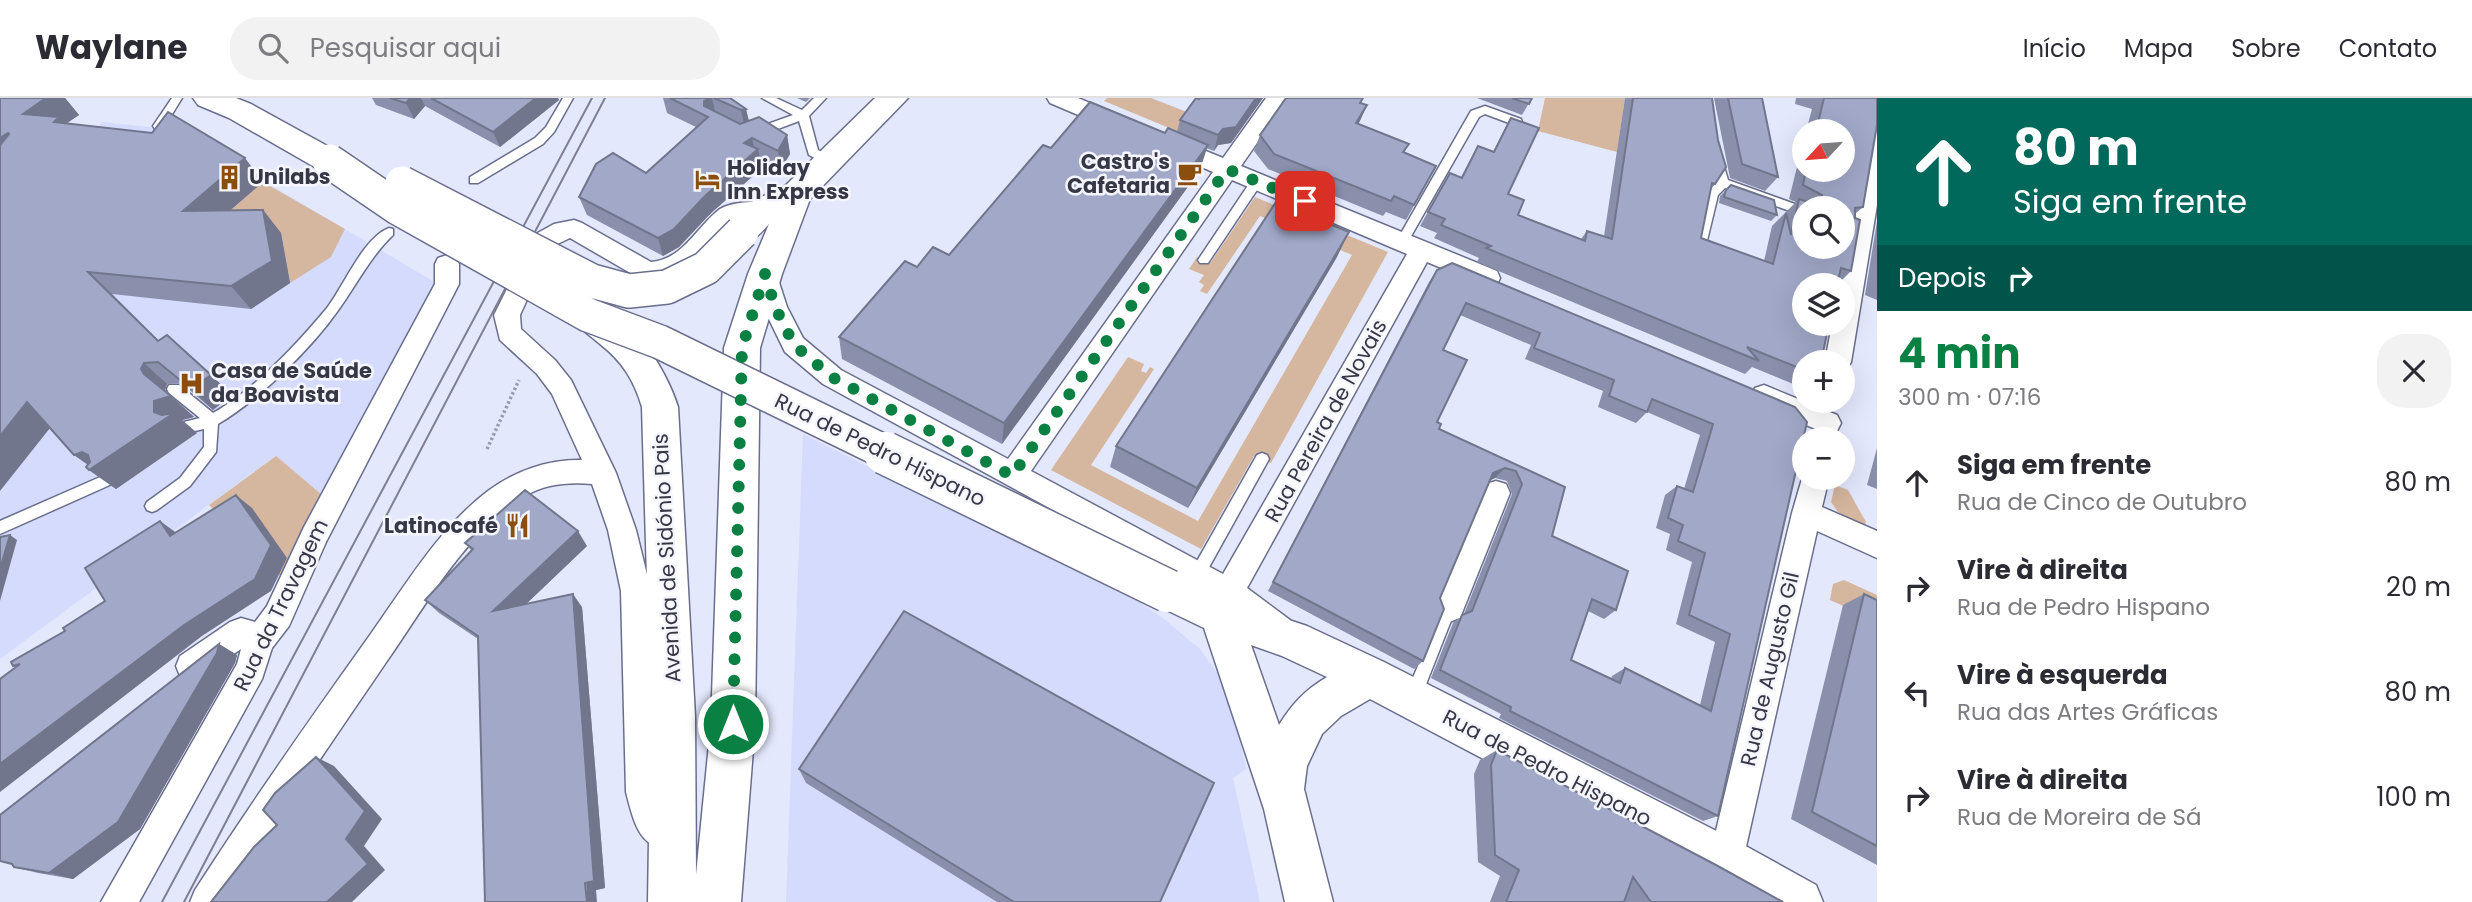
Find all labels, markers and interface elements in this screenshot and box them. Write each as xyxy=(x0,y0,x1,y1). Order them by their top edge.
search box xyxy=(230,17,720,80)
text: Waylane xyxy=(35,24,188,71)
icon: search xyxy=(254,29,292,67)
text: Pesquisar aqui xyxy=(310,30,501,66)
text: Início xyxy=(2023,32,2086,65)
text: Mapa xyxy=(2124,32,2193,65)
text: Sobre xyxy=(2231,32,2301,65)
text: Contato xyxy=(2339,32,2437,65)
text: 80 m xyxy=(2013,114,2139,182)
north arrow xyxy=(1792,119,1855,182)
map controls xyxy=(1792,119,1855,490)
icon: ahead xyxy=(1898,126,1989,217)
place label: Castro's Cafetaria xyxy=(1067,147,1170,200)
place label: Holiday Inn Express xyxy=(727,153,849,206)
cafe icon: Castro's Cafetaria xyxy=(1176,160,1204,188)
place label: Unilabs xyxy=(249,162,331,191)
building icon: Unilabs xyxy=(215,163,243,191)
hotel icon: Holiday Inn Express xyxy=(693,166,721,194)
pin xyxy=(1275,171,1335,231)
text: Siga em frente xyxy=(2013,179,2247,224)
icon: arrive xyxy=(1286,182,1324,220)
button: search xyxy=(1792,196,1855,259)
icon: right xyxy=(2001,259,2039,297)
text: Depois xyxy=(1898,260,1987,296)
button: layers xyxy=(1792,273,1855,336)
street label: Rua Pereira de Novais xyxy=(1258,314,1394,527)
text: 4 min xyxy=(1898,324,2021,383)
button: close xyxy=(2377,334,2451,408)
button: + xyxy=(1792,350,1855,413)
place label: Casa de Saúde da Boavista xyxy=(211,356,372,409)
hospital icon: Casa de Saúde da Boavista xyxy=(177,369,205,397)
text: 300 m · 07:16 xyxy=(1898,381,2041,413)
street label: Rua de Pedro Hispano xyxy=(770,386,990,513)
button: − xyxy=(1792,427,1855,490)
street label: Avenida de Sidónio Pais xyxy=(645,433,688,683)
text: Siga em frente xyxy=(1957,447,2151,483)
icon: ahead xyxy=(1898,464,1936,502)
text: 80 m xyxy=(2385,464,2451,500)
text: Rua de Cinco de Outubro xyxy=(1957,486,2247,518)
place label: Latinocafé xyxy=(384,511,498,540)
restaurant icon: Latinocafé xyxy=(504,512,532,540)
street label: Rua da Travagem xyxy=(226,514,335,696)
text: Vire à direita xyxy=(1957,552,2128,588)
street label: Rua de Augusto Gil xyxy=(1733,569,1806,769)
icon: right xyxy=(1898,569,1936,607)
text: 20 m xyxy=(2386,569,2451,605)
text: Rua de Pedro Hispano xyxy=(1957,591,2210,623)
text: Vire à esquerda xyxy=(1957,657,2168,693)
icon: left xyxy=(1898,674,1936,712)
text: 80 m xyxy=(2385,674,2451,710)
position arrow xyxy=(696,687,770,761)
text: Rua das Artes Gráficas xyxy=(1957,696,2218,728)
street label: Rua de Pedro Hispano xyxy=(1438,702,1657,833)
text: Vire à direita xyxy=(1957,762,2128,798)
icon: right xyxy=(1898,779,1936,817)
text: 100 m xyxy=(2376,779,2451,815)
text: Rua de Moreira de Sá xyxy=(1957,801,2202,833)

